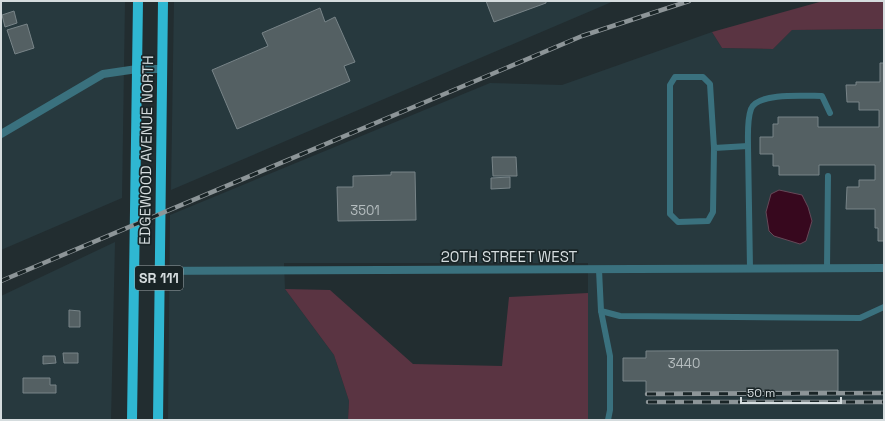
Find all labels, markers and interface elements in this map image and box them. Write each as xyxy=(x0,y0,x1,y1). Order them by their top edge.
street label: EDGEWOOD AVENUE NORTH xyxy=(135,55,157,245)
house number: 3501 xyxy=(350,202,380,219)
street label: 20TH STREET WEST xyxy=(441,247,577,266)
road number: SR 111 xyxy=(135,266,183,290)
house number: 3440 xyxy=(668,355,700,372)
scale bar xyxy=(741,379,841,405)
text: 50 m xyxy=(747,385,775,401)

